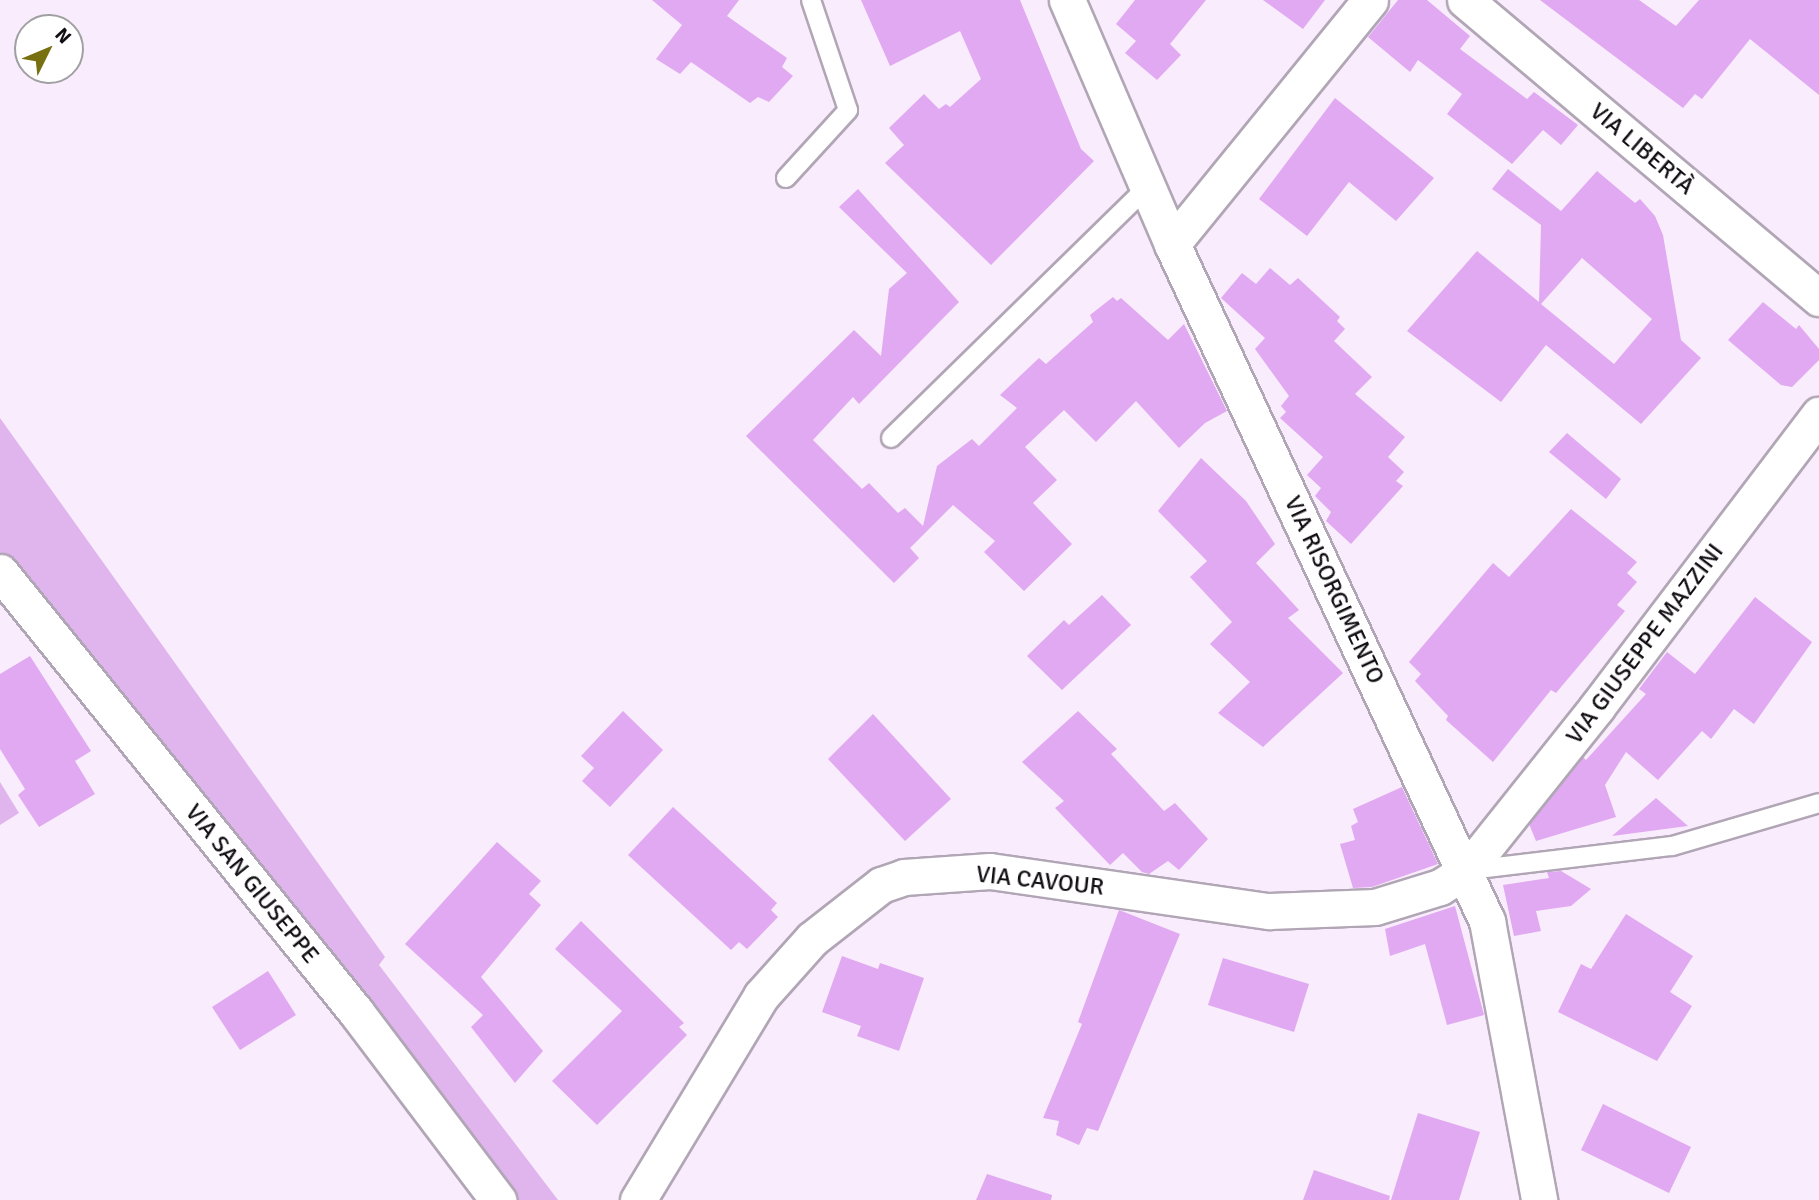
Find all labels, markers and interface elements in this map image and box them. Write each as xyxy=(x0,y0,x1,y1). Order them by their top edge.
north arrow xyxy=(14,14,84,84)
text: N xyxy=(50,23,76,49)
street label: VIA LIBERTÀ xyxy=(1584,97,1700,201)
street label: VIA RISORGIMENTO xyxy=(1278,491,1390,689)
street label: VIA GIUSEPPE MAZZINI xyxy=(1560,538,1730,750)
street label: VIA SAN GIUSEPPE xyxy=(179,799,325,969)
street label: VIA CAVOUR xyxy=(975,860,1105,902)

